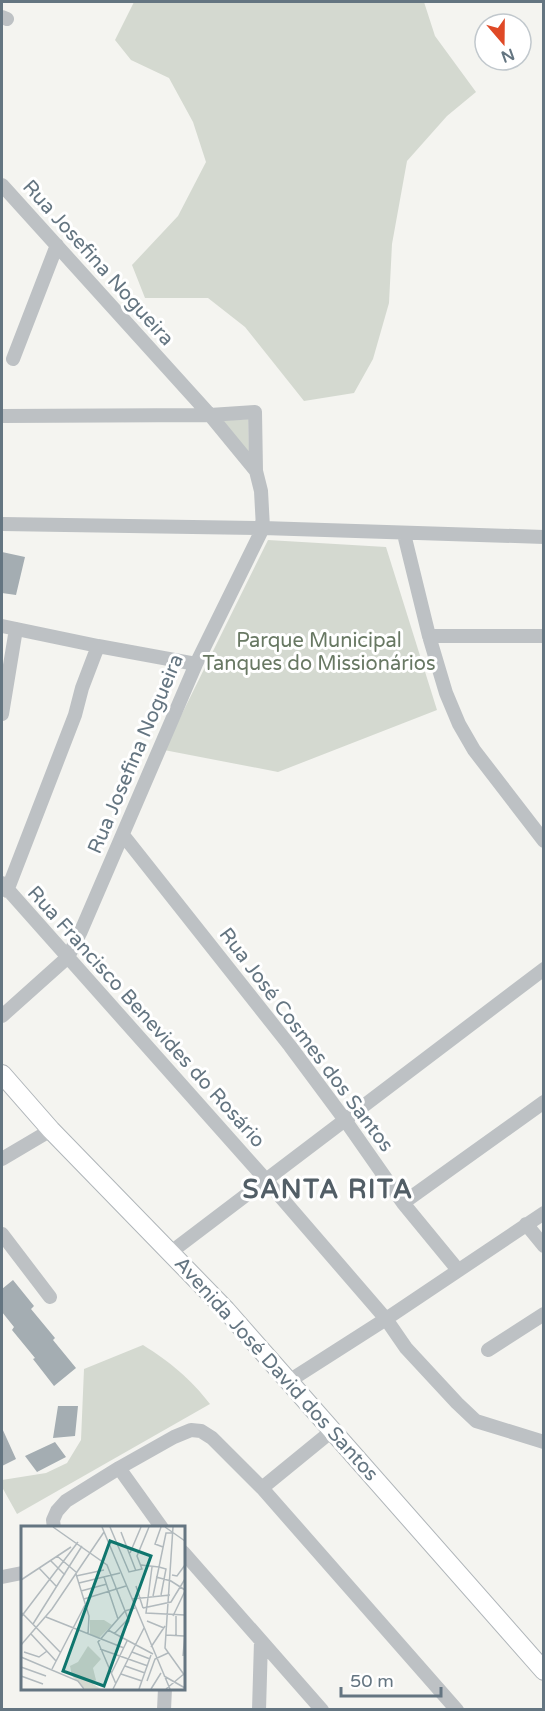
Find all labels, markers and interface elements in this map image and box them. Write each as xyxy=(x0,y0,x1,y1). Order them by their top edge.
north arrow xyxy=(473,12,533,72)
text: N xyxy=(498,44,517,67)
street label: Rua Josefina Nogueira xyxy=(17,175,179,351)
park label: Parque Municipal Tanques do Missionários xyxy=(202,629,436,676)
street label: Rua Josefina Nogueira xyxy=(83,651,189,857)
street label: Rua Francisco Benevides do Rosário xyxy=(22,881,270,1153)
street label: Rua José Cosmes dos Santos xyxy=(214,923,398,1157)
district label: SANTA RITA xyxy=(242,1174,414,1205)
street label: Avenida José David dos Santos xyxy=(169,1252,383,1486)
inset map xyxy=(21,1526,184,1690)
scale bar xyxy=(341,1660,442,1698)
text: 50 m xyxy=(350,1670,394,1692)

